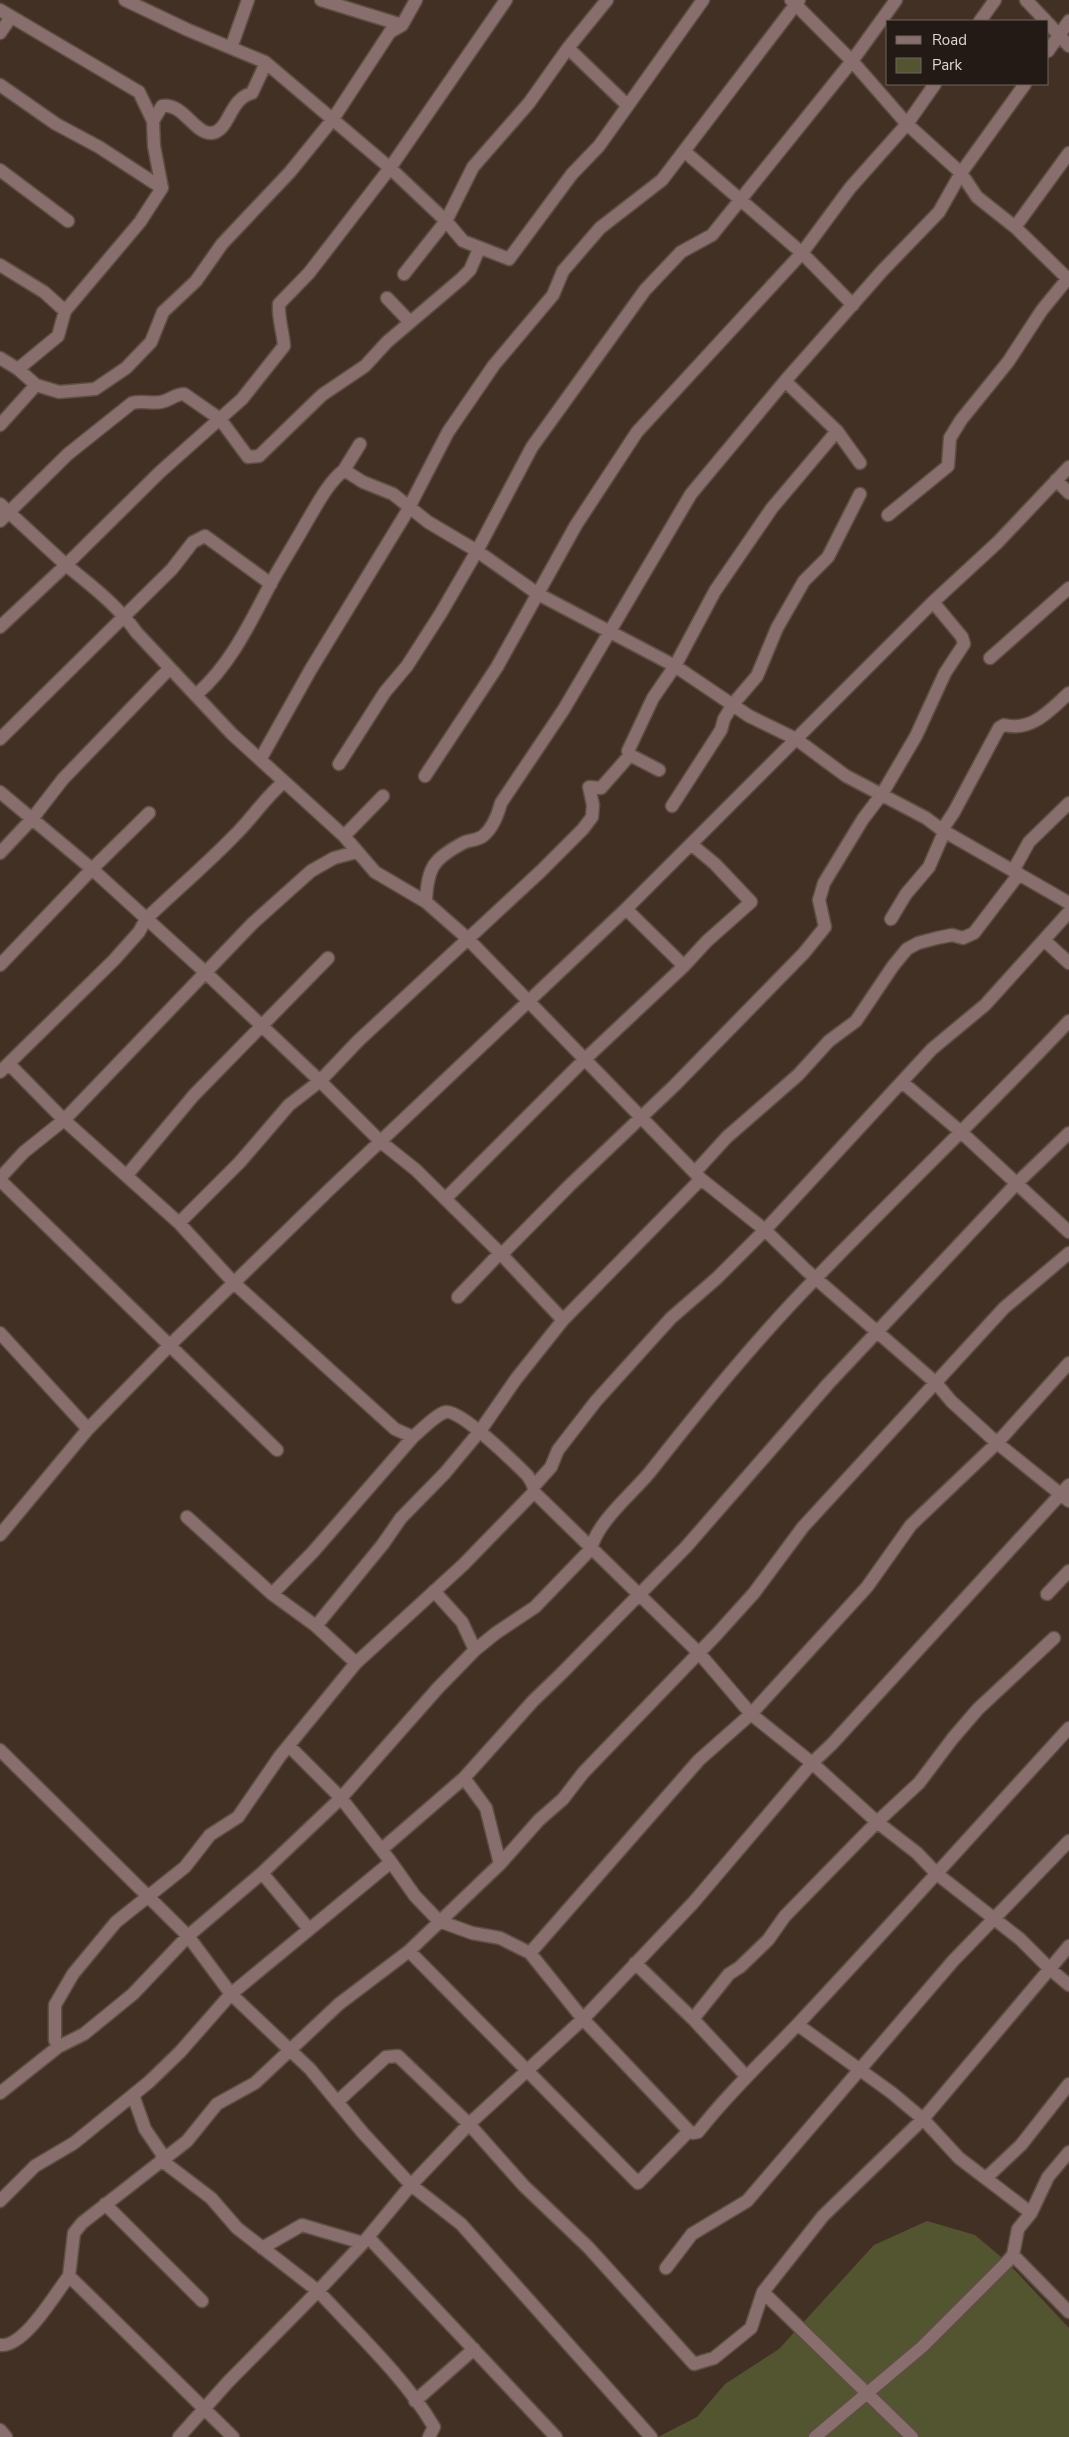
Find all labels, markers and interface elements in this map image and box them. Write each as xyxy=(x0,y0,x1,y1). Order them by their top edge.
legend xyxy=(886,20,1049,85)
text: Road xyxy=(932,30,967,50)
text: Park xyxy=(932,55,962,75)

